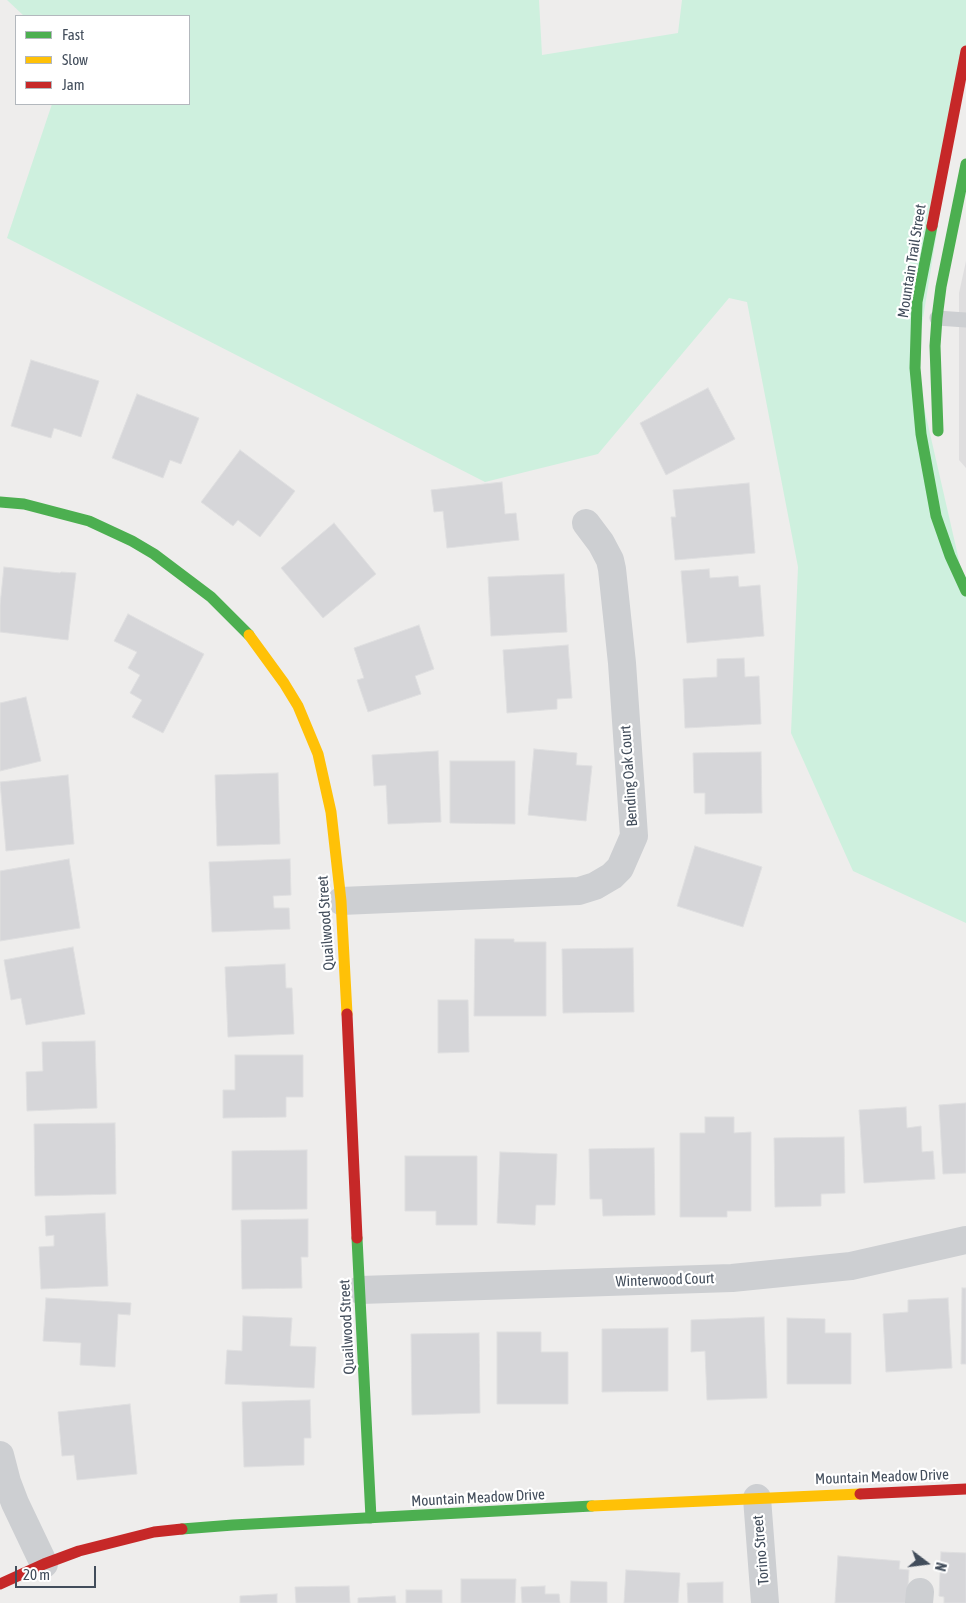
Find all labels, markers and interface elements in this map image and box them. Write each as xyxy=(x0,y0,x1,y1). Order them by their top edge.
legend xyxy=(15,15,190,105)
text: Fast xyxy=(62,26,84,43)
text: Slow xyxy=(62,51,88,68)
text: Jam xyxy=(62,76,85,93)
street label: Mountain Trail Street xyxy=(894,203,930,319)
street label: Bending Oak Court xyxy=(616,725,642,827)
street label: Quailwood Street xyxy=(314,875,338,971)
street label: Winterwood Court xyxy=(615,1269,715,1291)
street label: Quailwood Street xyxy=(336,1279,358,1375)
street label: Mountain Meadow Drive xyxy=(815,1466,949,1488)
street label: Mountain Meadow Drive xyxy=(411,1486,545,1510)
street label: Torino Street xyxy=(749,1514,773,1586)
north arrow xyxy=(901,1538,951,1588)
scale bar xyxy=(18,1556,99,1588)
text: N xyxy=(932,1561,949,1573)
text: 20 m xyxy=(23,1566,50,1583)

